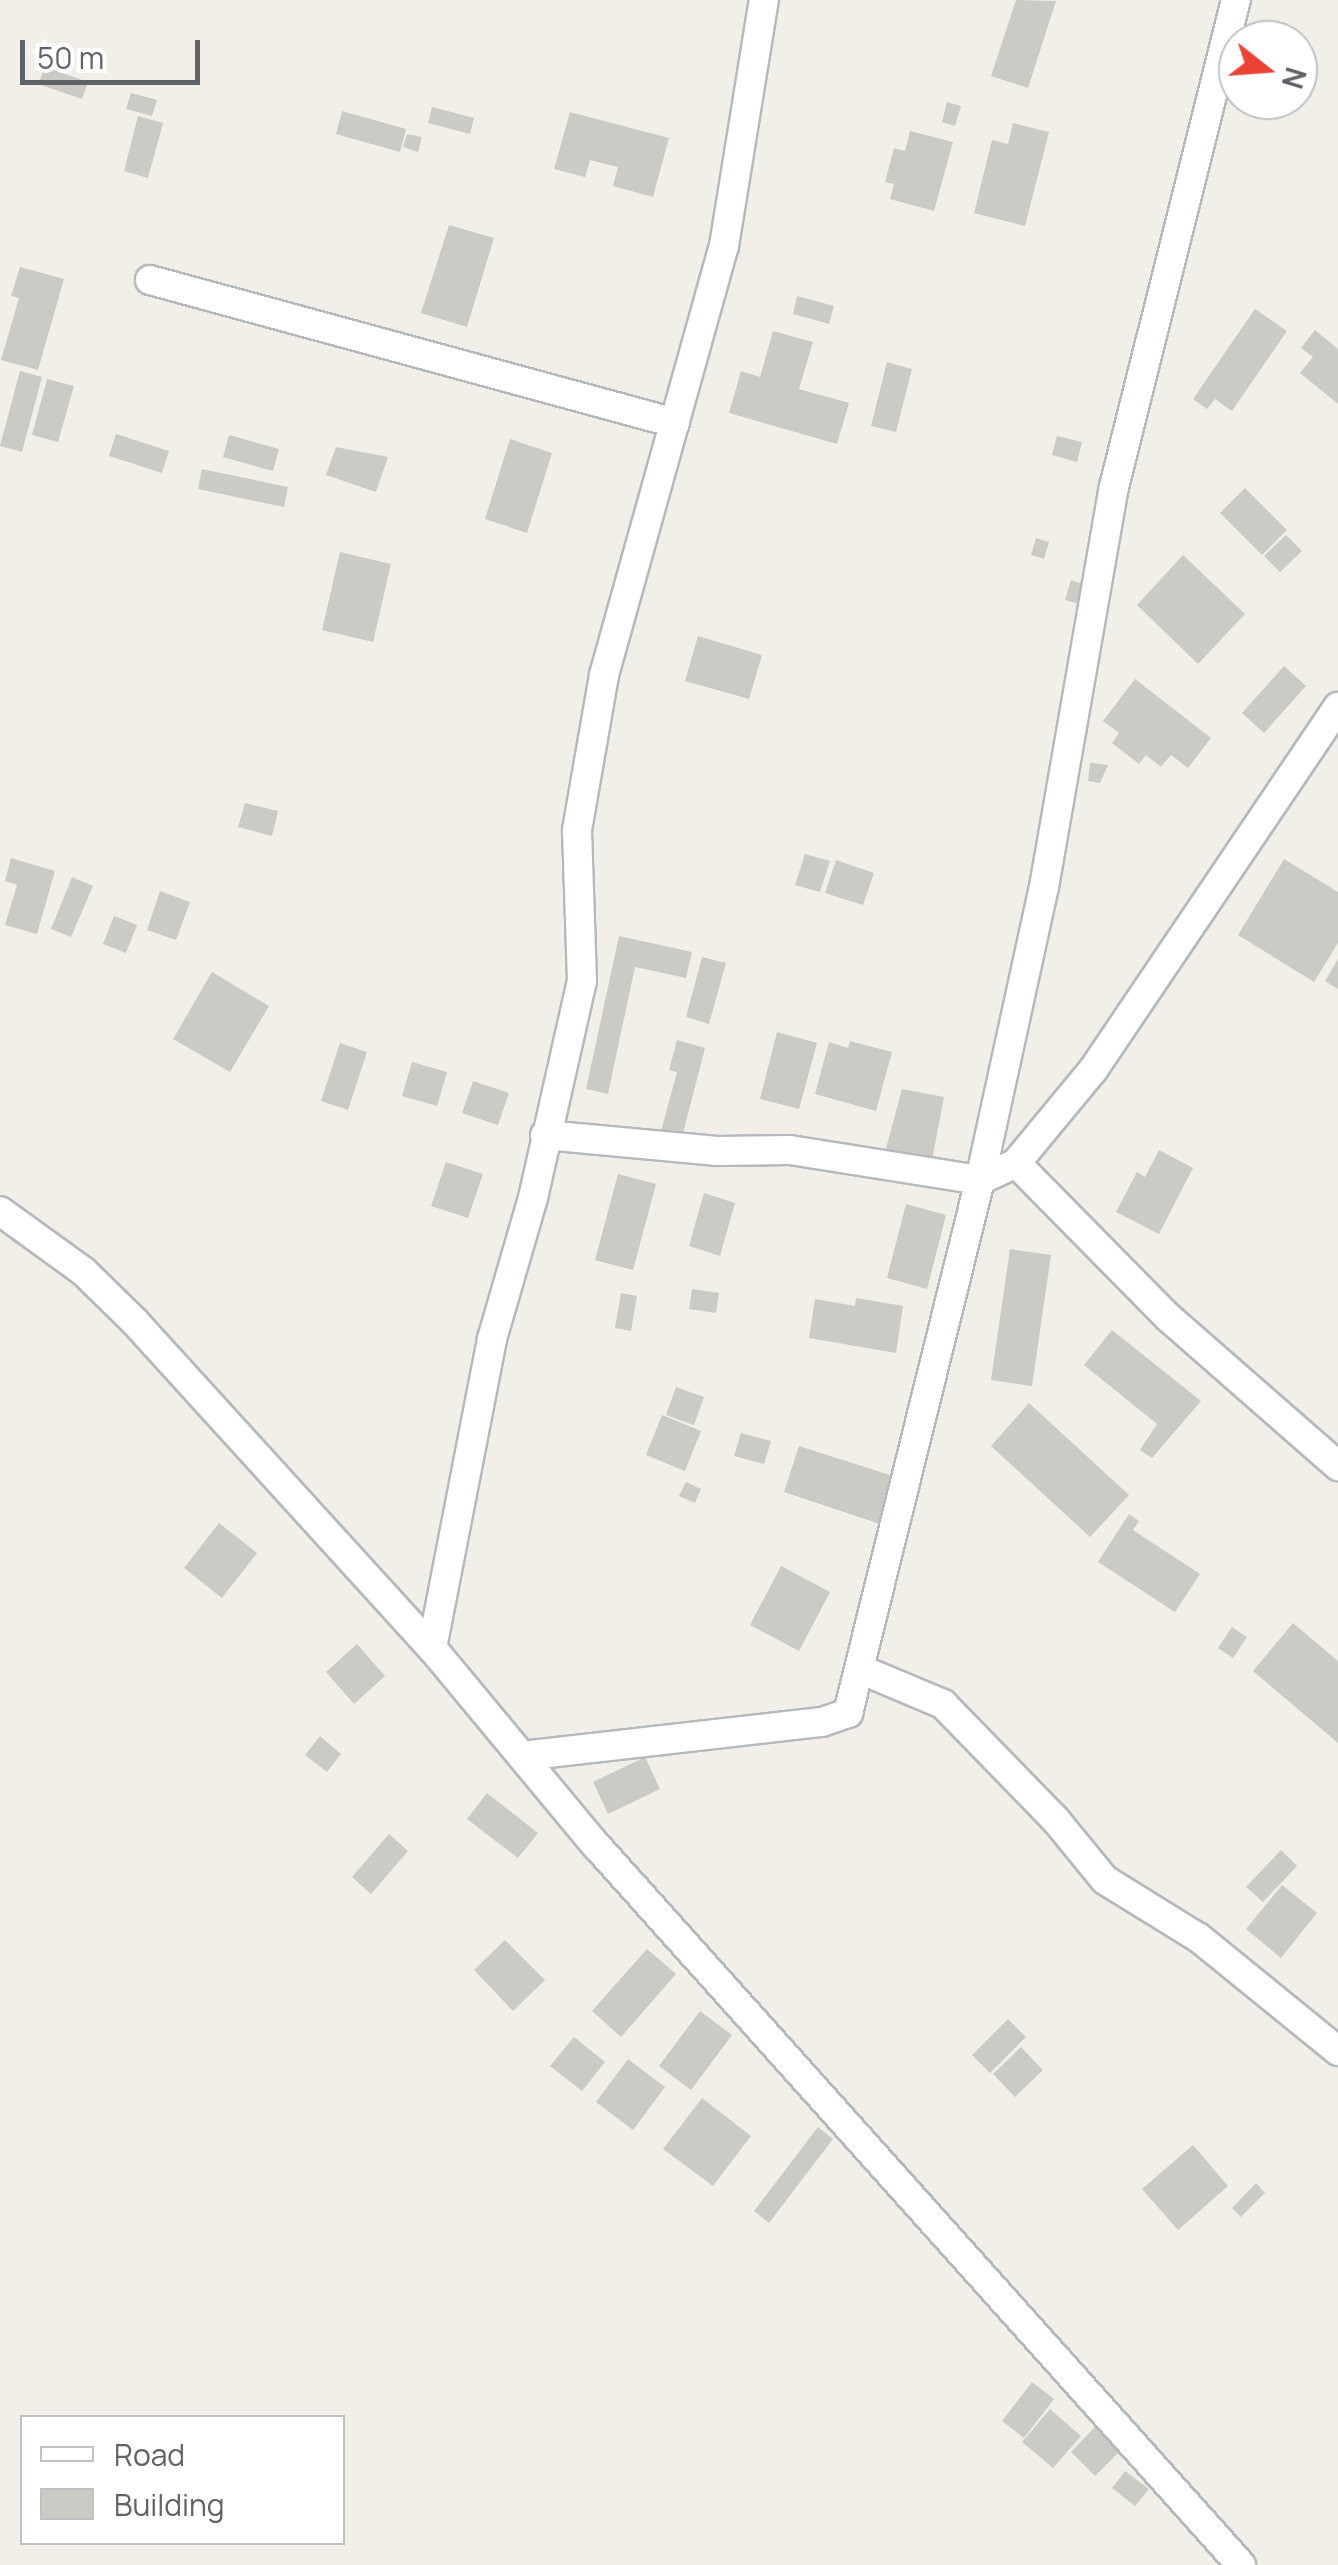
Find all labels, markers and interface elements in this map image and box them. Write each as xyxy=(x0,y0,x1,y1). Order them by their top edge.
scale bar xyxy=(25,20,205,82)
north arrow xyxy=(1218,20,1318,120)
text: 50 m xyxy=(37,37,104,78)
text: N xyxy=(1274,63,1316,93)
legend xyxy=(20,2415,345,2545)
text: Road xyxy=(114,2434,185,2475)
text: Building xyxy=(114,2484,225,2525)

